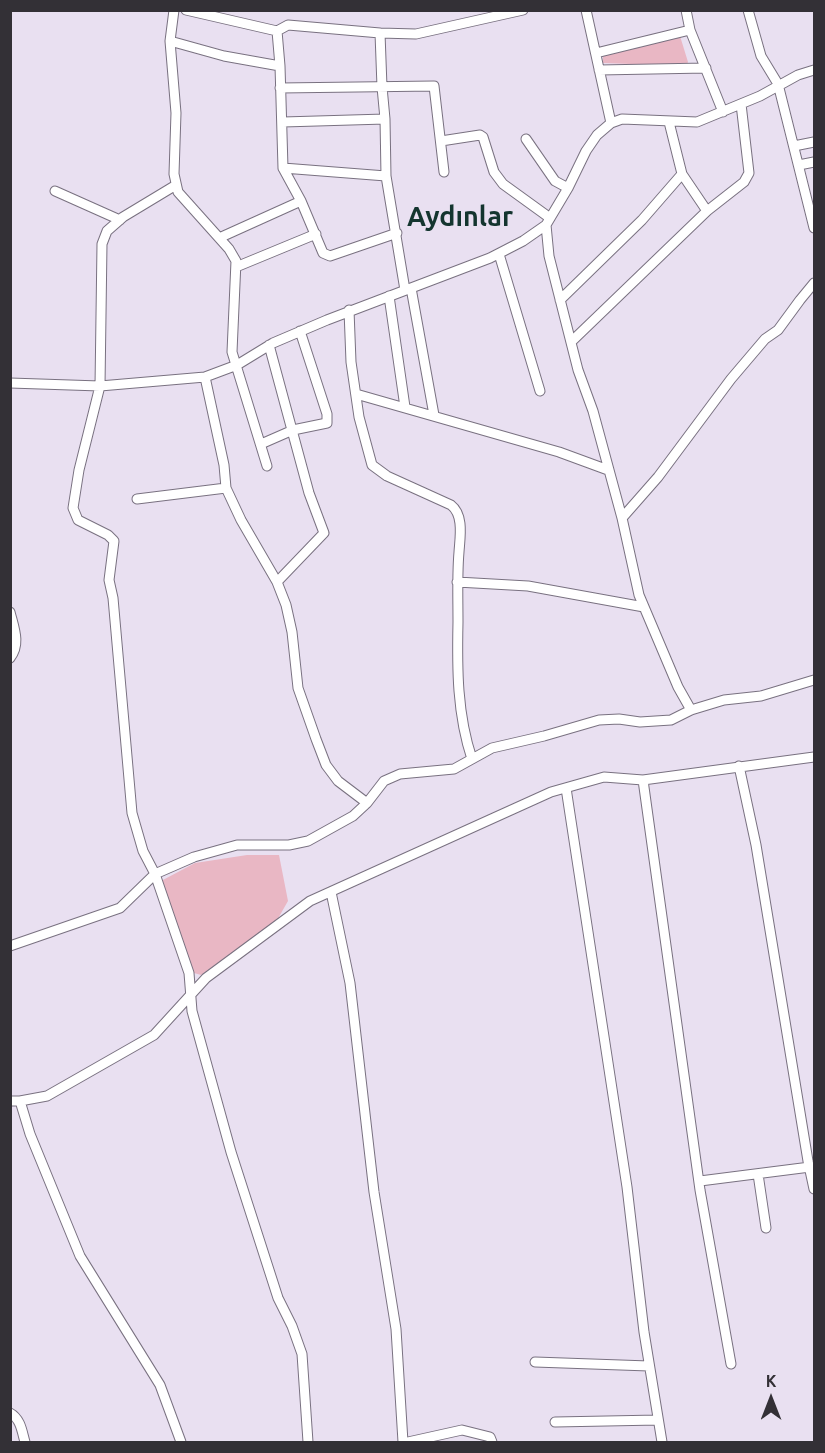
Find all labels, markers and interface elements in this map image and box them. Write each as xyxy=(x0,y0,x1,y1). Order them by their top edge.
district label: Aydınlar xyxy=(407,201,513,233)
north arrow xyxy=(741,1369,801,1429)
text: K xyxy=(766,1372,776,1390)

